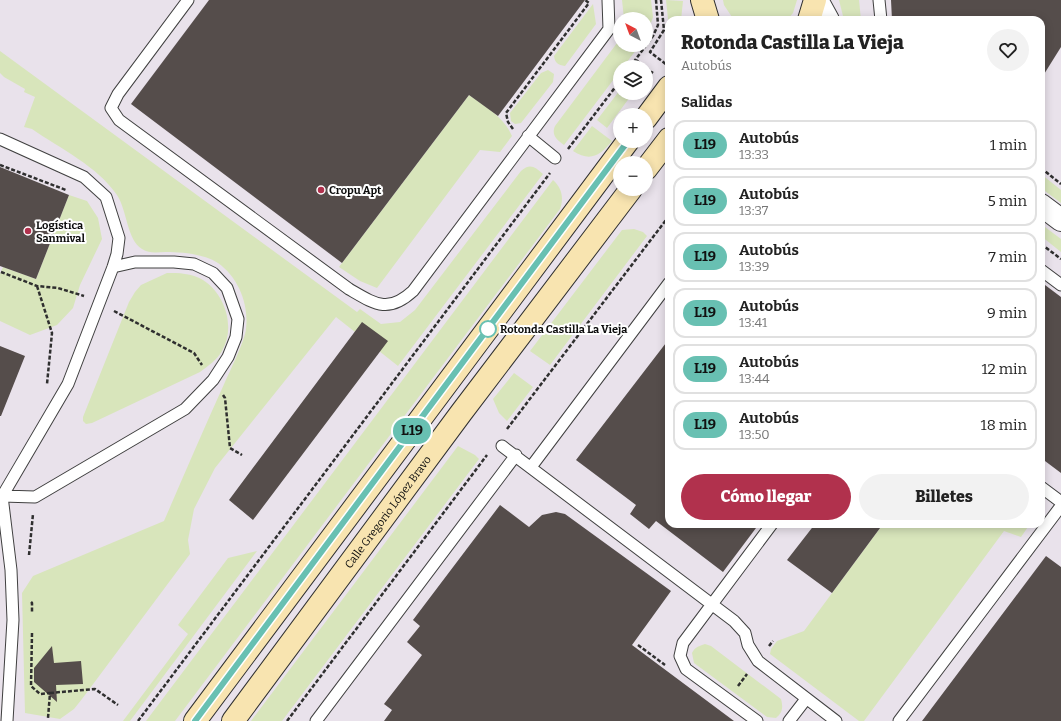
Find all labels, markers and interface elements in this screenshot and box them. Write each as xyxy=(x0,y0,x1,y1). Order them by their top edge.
north arrow xyxy=(613,12,653,52)
map controls xyxy=(613,12,653,196)
button: heart xyxy=(987,29,1029,71)
text: Rotonda Castilla La Vieja xyxy=(681,31,904,54)
text: Autobús xyxy=(681,58,732,73)
button: layers xyxy=(613,60,653,100)
text: Salidas xyxy=(681,93,732,111)
button: + xyxy=(613,108,653,148)
text: Autobús xyxy=(739,129,799,147)
text: L19 xyxy=(694,136,716,153)
text: 1 min xyxy=(990,136,1027,154)
text: 13:33 xyxy=(739,147,769,162)
button: − xyxy=(613,156,653,196)
place label: Cropu Apt xyxy=(329,184,382,197)
marker: Cropu Apt xyxy=(316,185,326,195)
text: Autobús xyxy=(739,185,799,203)
text: L19 xyxy=(694,192,716,209)
text: 5 min xyxy=(988,192,1027,210)
text: 13:37 xyxy=(739,203,768,218)
place label: Logística Sanmival xyxy=(36,219,85,245)
marker: Logística Sanmival xyxy=(23,226,33,236)
text: Autobús xyxy=(739,241,799,259)
text: L19 xyxy=(694,248,716,265)
text: 7 min xyxy=(988,248,1027,266)
text: 13:39 xyxy=(739,259,769,274)
text: Autobús xyxy=(739,297,799,315)
text: L19 xyxy=(694,304,716,321)
text: 9 min xyxy=(987,304,1027,322)
text: 13:41 xyxy=(739,315,767,330)
marker: Rotonda Castilla La Vieja xyxy=(479,320,497,338)
place label: Rotonda Castilla La Vieja xyxy=(500,323,628,336)
text: Autobús xyxy=(739,353,799,371)
text: L19 xyxy=(694,360,716,377)
text: 12 min xyxy=(981,360,1027,378)
text: 13:44 xyxy=(739,371,770,386)
text: Autobús xyxy=(739,409,799,427)
text: L19 xyxy=(694,416,716,433)
text: 18 min xyxy=(981,416,1027,434)
line badge: L19 xyxy=(389,418,435,444)
text: L19 xyxy=(401,422,423,439)
text: 13:50 xyxy=(739,427,770,442)
street label: Calle Gregorio López Bravo xyxy=(342,453,434,571)
button: Cómo llegar xyxy=(681,474,851,520)
button: Billetes xyxy=(859,474,1029,520)

